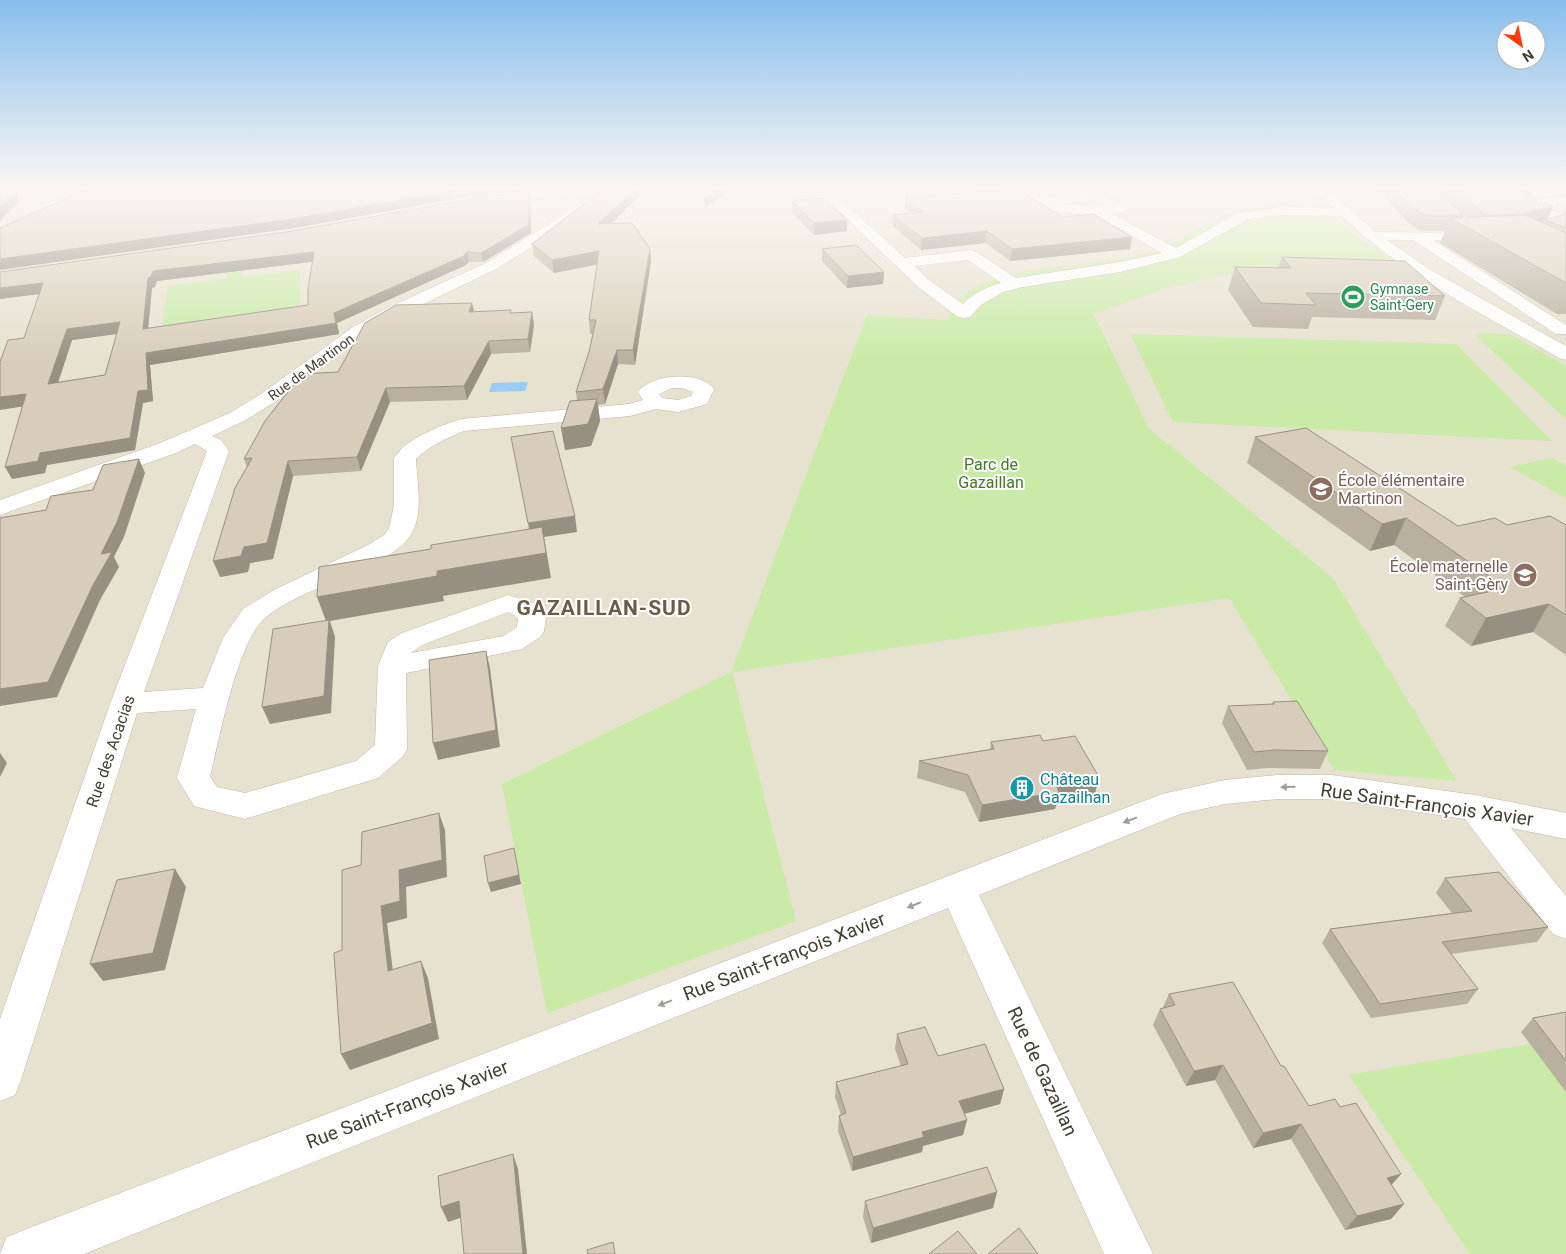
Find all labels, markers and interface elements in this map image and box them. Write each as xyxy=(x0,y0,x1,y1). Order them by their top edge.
north arrow xyxy=(1496,20,1546,70)
text: N xyxy=(1520,46,1537,65)
place label: Gymnase Saint-Gery xyxy=(1370,281,1434,313)
sports icon: Gymnase Saint-Gery xyxy=(1340,284,1366,310)
street label: Rue de Martinon xyxy=(265,330,357,404)
park label: Parc de Gazaillan xyxy=(958,455,1024,492)
place label: École élémentaire Martinon xyxy=(1338,471,1465,508)
school or university icon: École élémentaire Martinon xyxy=(1308,476,1334,502)
place label: École maternelle Saint-Gèry xyxy=(1390,557,1508,594)
school or university icon: École maternelle Saint-Gèry xyxy=(1512,562,1538,588)
district label: GAZAILLAN-SUD xyxy=(516,596,692,620)
street label: Rue des Acacias xyxy=(82,692,139,810)
place label: Château Gazailhan xyxy=(1040,770,1110,807)
building icon: Château Gazailhan xyxy=(1009,775,1035,801)
street label: Rue Saint-François Xavier xyxy=(1319,778,1535,831)
one-way arrow xyxy=(1280,783,1296,791)
one-way arrow xyxy=(1123,817,1138,824)
one-way arrow xyxy=(906,901,921,909)
street label: Rue Saint-François Xavier xyxy=(680,907,889,1006)
one-way arrow xyxy=(657,999,672,1007)
street label: Rue de Gazaillan xyxy=(1002,1003,1083,1140)
street label: Rue Saint-François Xavier xyxy=(303,1055,512,1154)

